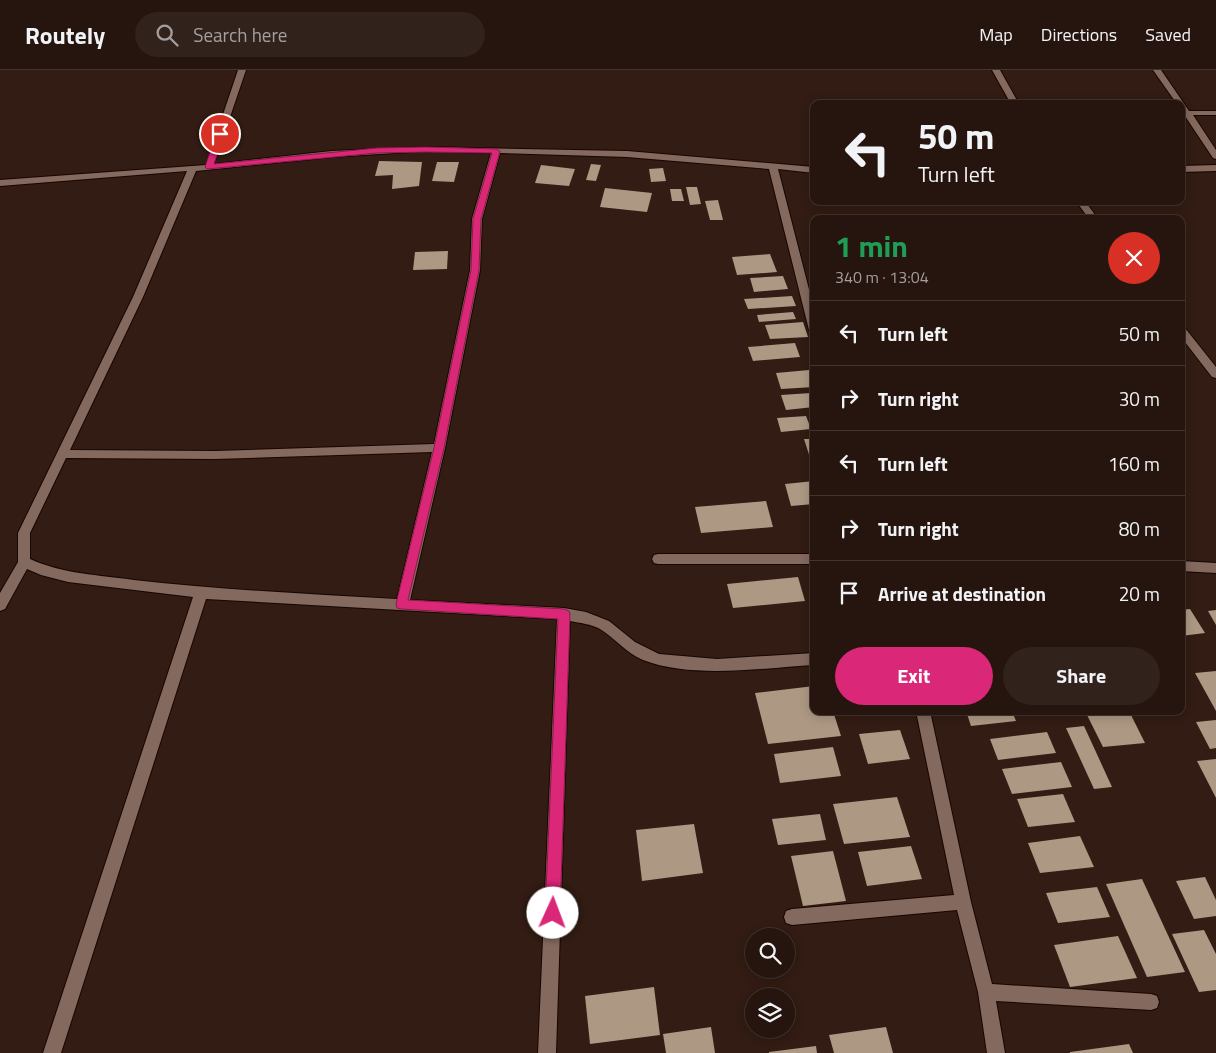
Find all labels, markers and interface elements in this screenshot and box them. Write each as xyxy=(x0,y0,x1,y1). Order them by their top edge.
search box xyxy=(135,12,485,57)
text: Routely xyxy=(25,17,105,53)
text: Search here xyxy=(193,20,287,49)
icon: search xyxy=(153,21,181,49)
text: Map xyxy=(979,21,1013,48)
text: Directions xyxy=(1041,21,1117,48)
text: Saved xyxy=(1145,21,1191,48)
text: 50 m xyxy=(918,109,994,163)
pin xyxy=(199,113,241,155)
icon: arrive xyxy=(206,120,234,148)
icon: left xyxy=(835,120,900,185)
text: Turn left xyxy=(918,157,995,191)
text: 1 min xyxy=(835,223,908,269)
button: close xyxy=(1108,232,1160,284)
text: 340 m · 13:04 xyxy=(835,265,929,289)
icon: left xyxy=(835,319,863,347)
text: Turn left xyxy=(878,319,948,348)
text: 50 m xyxy=(1119,319,1160,348)
icon: right xyxy=(835,384,863,412)
text: Turn right xyxy=(878,384,959,413)
text: 30 m xyxy=(1119,384,1160,413)
icon: left xyxy=(835,449,863,477)
text: Turn left xyxy=(878,449,948,478)
text: 160 m xyxy=(1108,449,1160,478)
icon: right xyxy=(835,514,863,542)
text: Turn right xyxy=(878,514,959,543)
text: 80 m xyxy=(1119,514,1160,543)
icon: arrive xyxy=(835,579,863,607)
text: Arrive at destination xyxy=(878,579,1046,608)
text: 20 m xyxy=(1119,579,1160,608)
button: Exit xyxy=(835,647,993,705)
button: Share xyxy=(1003,647,1160,705)
position arrow xyxy=(526,886,578,938)
map controls xyxy=(745,928,795,1038)
button: search xyxy=(745,928,795,978)
button: layers xyxy=(745,988,795,1038)

